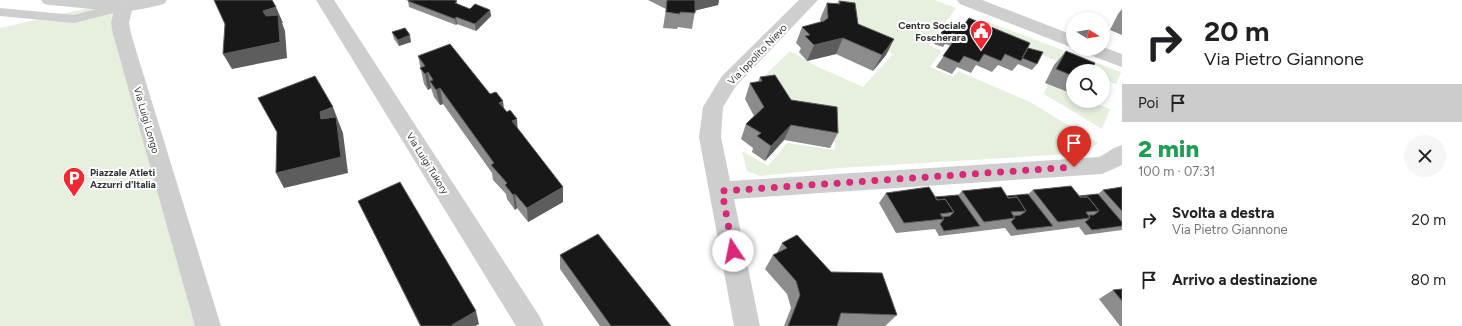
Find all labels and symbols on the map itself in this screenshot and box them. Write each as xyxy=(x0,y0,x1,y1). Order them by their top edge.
north arrow xyxy=(1066,12,1110,56)
public building icon: Centro Sociale Foscherara xyxy=(968,18,994,51)
place label: Centro Sociale Foscherara xyxy=(898,19,966,44)
street label: Via Ippolito Nievo xyxy=(725,21,790,88)
street label: Via Luigi Longo xyxy=(131,85,162,155)
pin xyxy=(1057,126,1091,167)
street label: Via Luigi Tukory xyxy=(403,130,452,197)
parking icon: Piazzale Atleti Azzurri d'Italia xyxy=(61,165,87,198)
place label: Piazzale Atleti Azzurri d'Italia xyxy=(90,166,156,191)
position arrow xyxy=(712,230,754,272)

